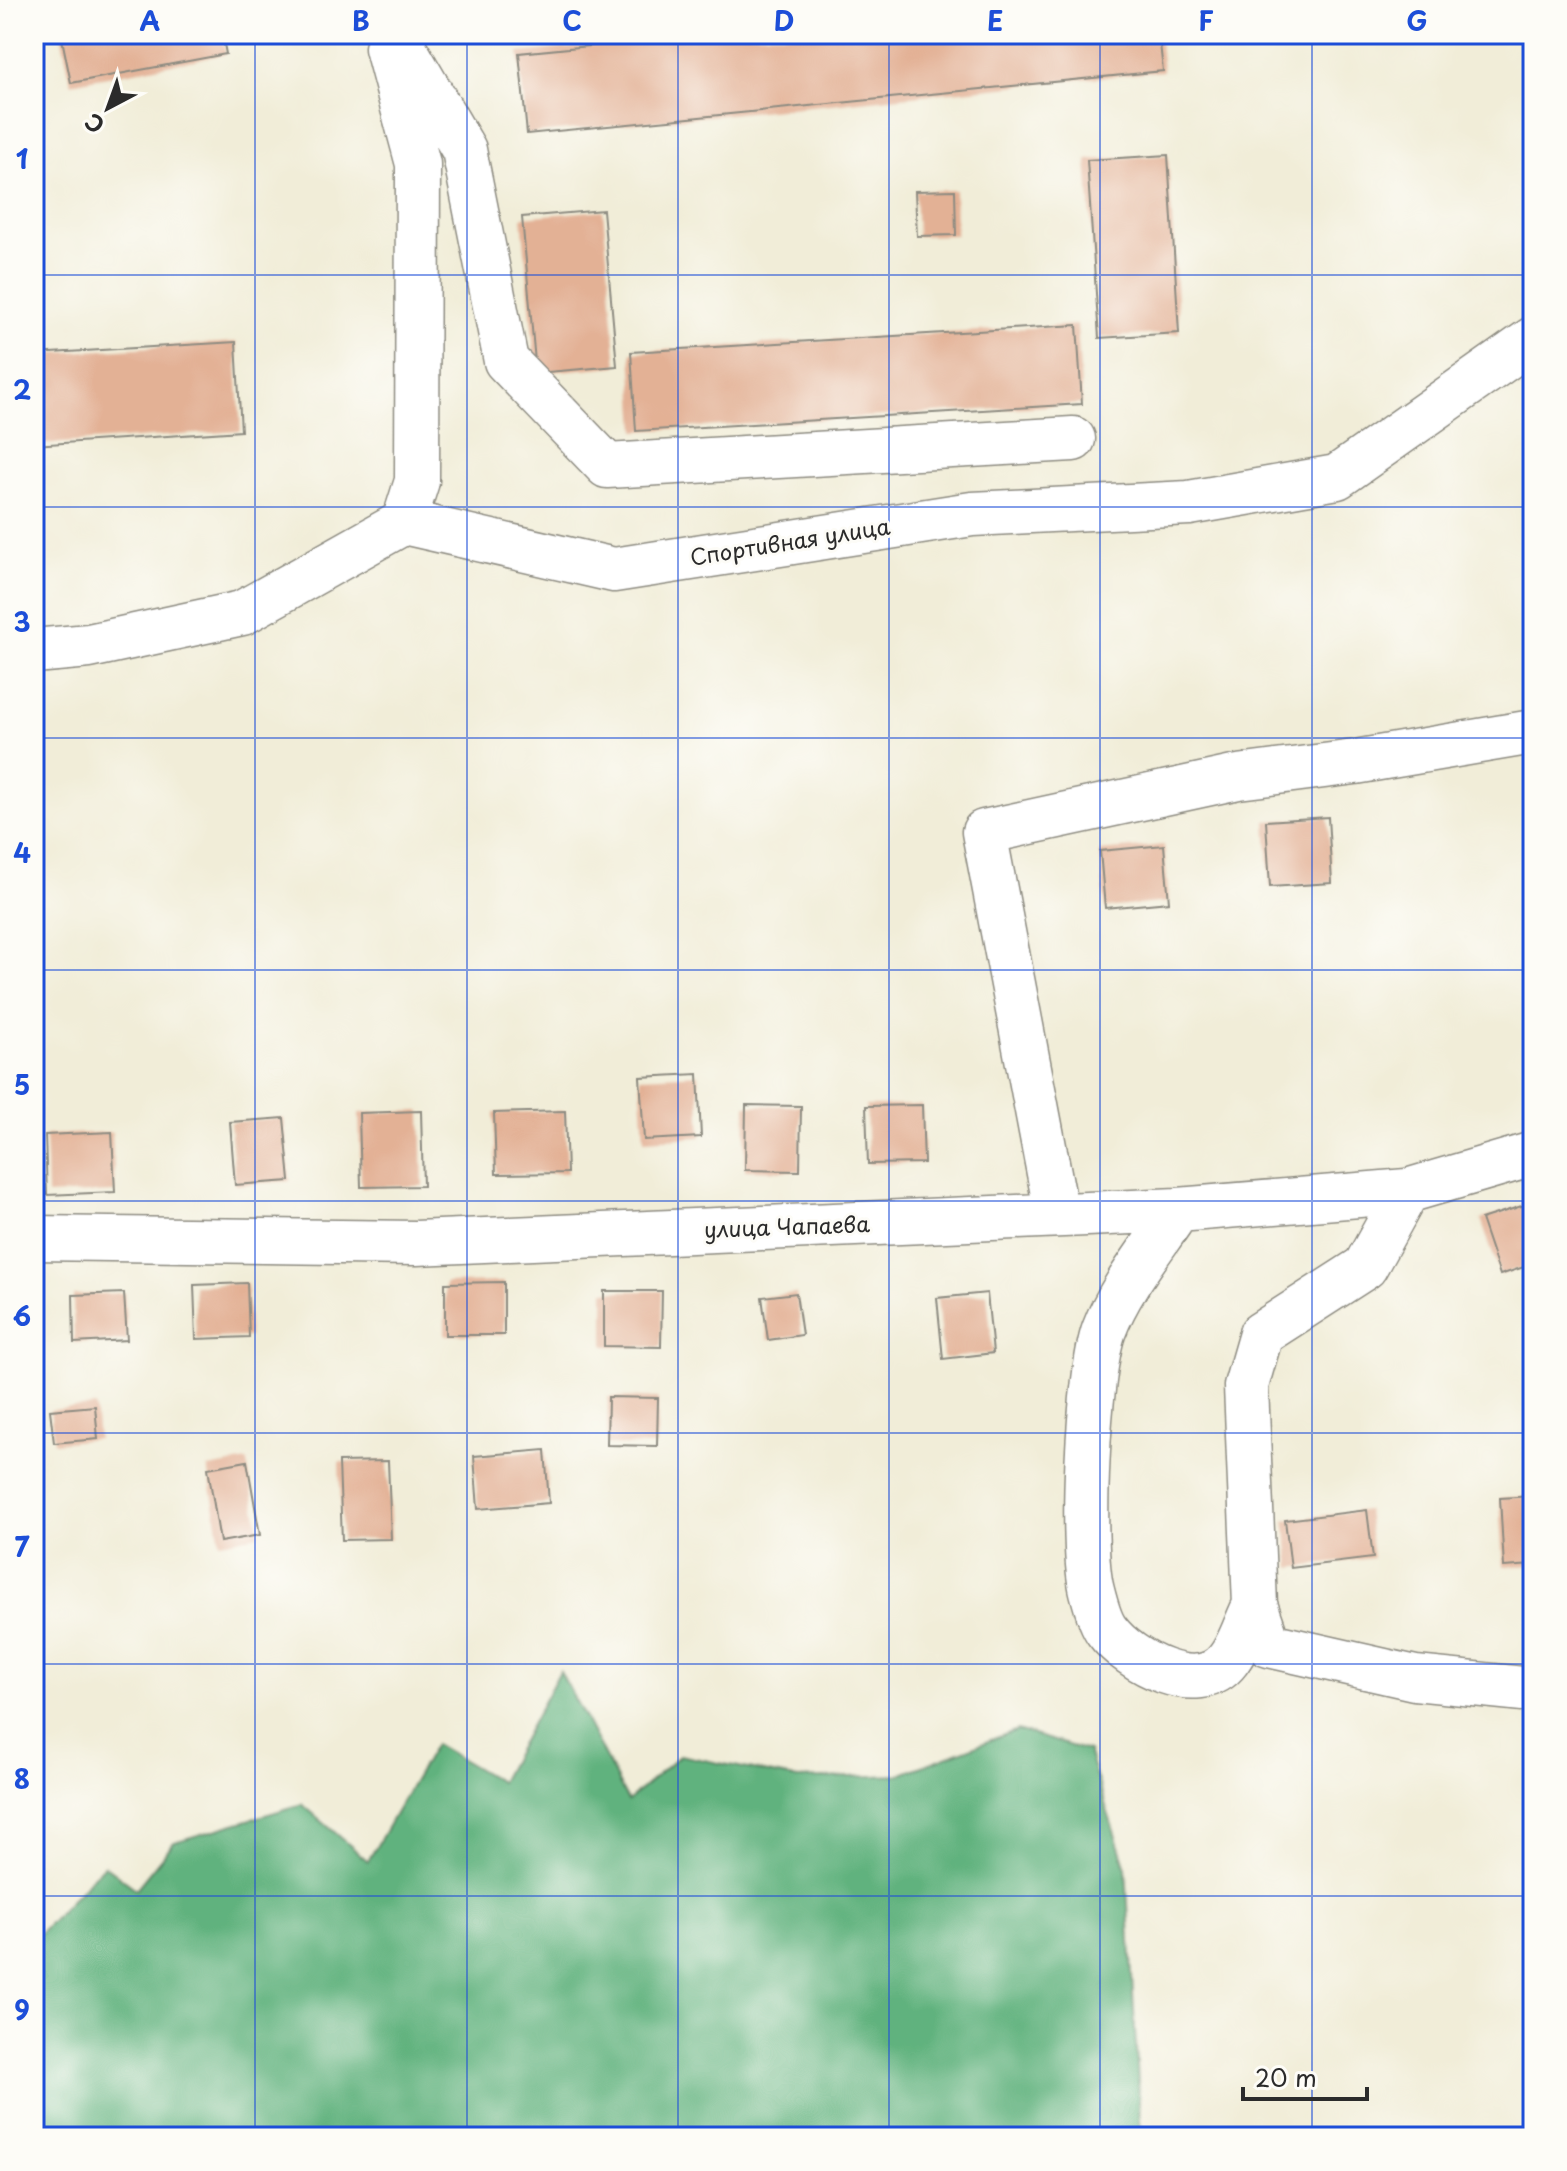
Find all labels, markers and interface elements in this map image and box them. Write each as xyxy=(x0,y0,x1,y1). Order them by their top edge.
text: A xyxy=(140,1,160,40)
text: B xyxy=(352,1,370,40)
text: C xyxy=(562,1,582,40)
text: D xyxy=(774,1,794,40)
text: E xyxy=(987,1,1003,40)
text: F xyxy=(1198,1,1214,40)
text: G xyxy=(1406,1,1428,40)
north arrow xyxy=(68,68,148,148)
text: С xyxy=(77,106,111,142)
text: 1 xyxy=(16,139,28,178)
text: 2 xyxy=(13,370,31,409)
street label: Спортивная улица xyxy=(687,508,892,573)
text: 3 xyxy=(13,602,31,641)
text: 4 xyxy=(13,833,31,872)
text: 5 xyxy=(14,1065,30,1104)
street label: улица Чапаева xyxy=(703,1206,871,1245)
text: 6 xyxy=(13,1296,31,1335)
text: 7 xyxy=(15,1527,30,1566)
text: 8 xyxy=(14,1759,30,1798)
text: 9 xyxy=(14,1990,30,2029)
scale bar xyxy=(1243,2051,1367,2101)
text: 20 m xyxy=(1255,2059,1317,2095)

